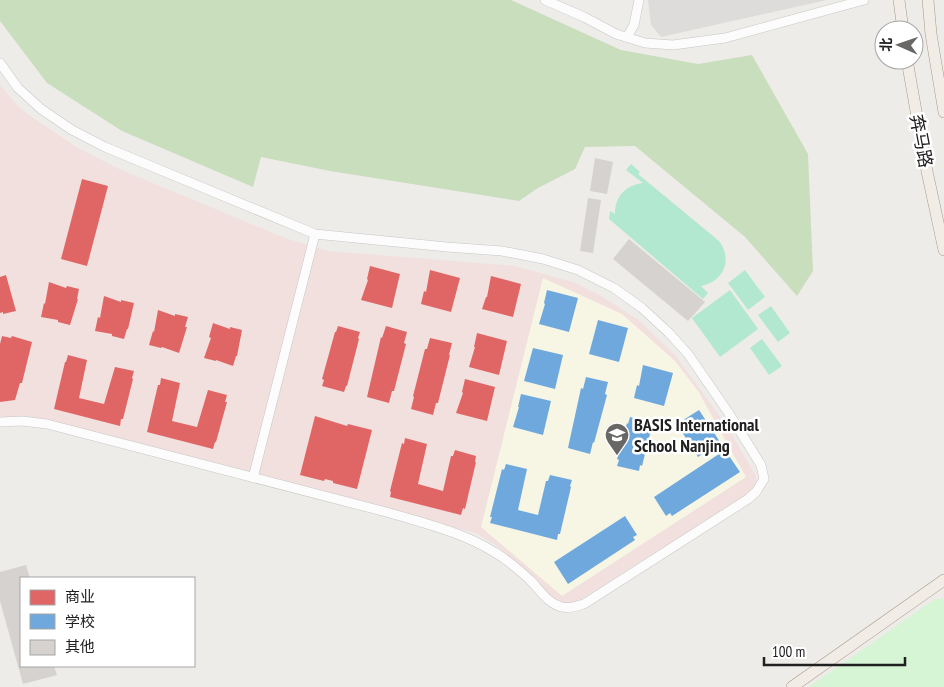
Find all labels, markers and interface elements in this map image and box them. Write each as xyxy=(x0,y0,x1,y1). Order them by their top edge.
north arrow xyxy=(874,20,924,70)
text: 北 xyxy=(877,37,895,52)
street label: 奔马路 xyxy=(905,112,938,170)
place label: BASIS International School Nanjing xyxy=(634,413,760,457)
school or university icon: BASIS International School Nanjing xyxy=(604,422,630,456)
legend xyxy=(20,577,195,667)
text: 商业 xyxy=(65,587,95,606)
text: 学校 xyxy=(65,612,95,631)
scale bar xyxy=(764,634,905,666)
text: 其他 xyxy=(65,637,95,656)
text: 100 m xyxy=(772,642,805,661)

